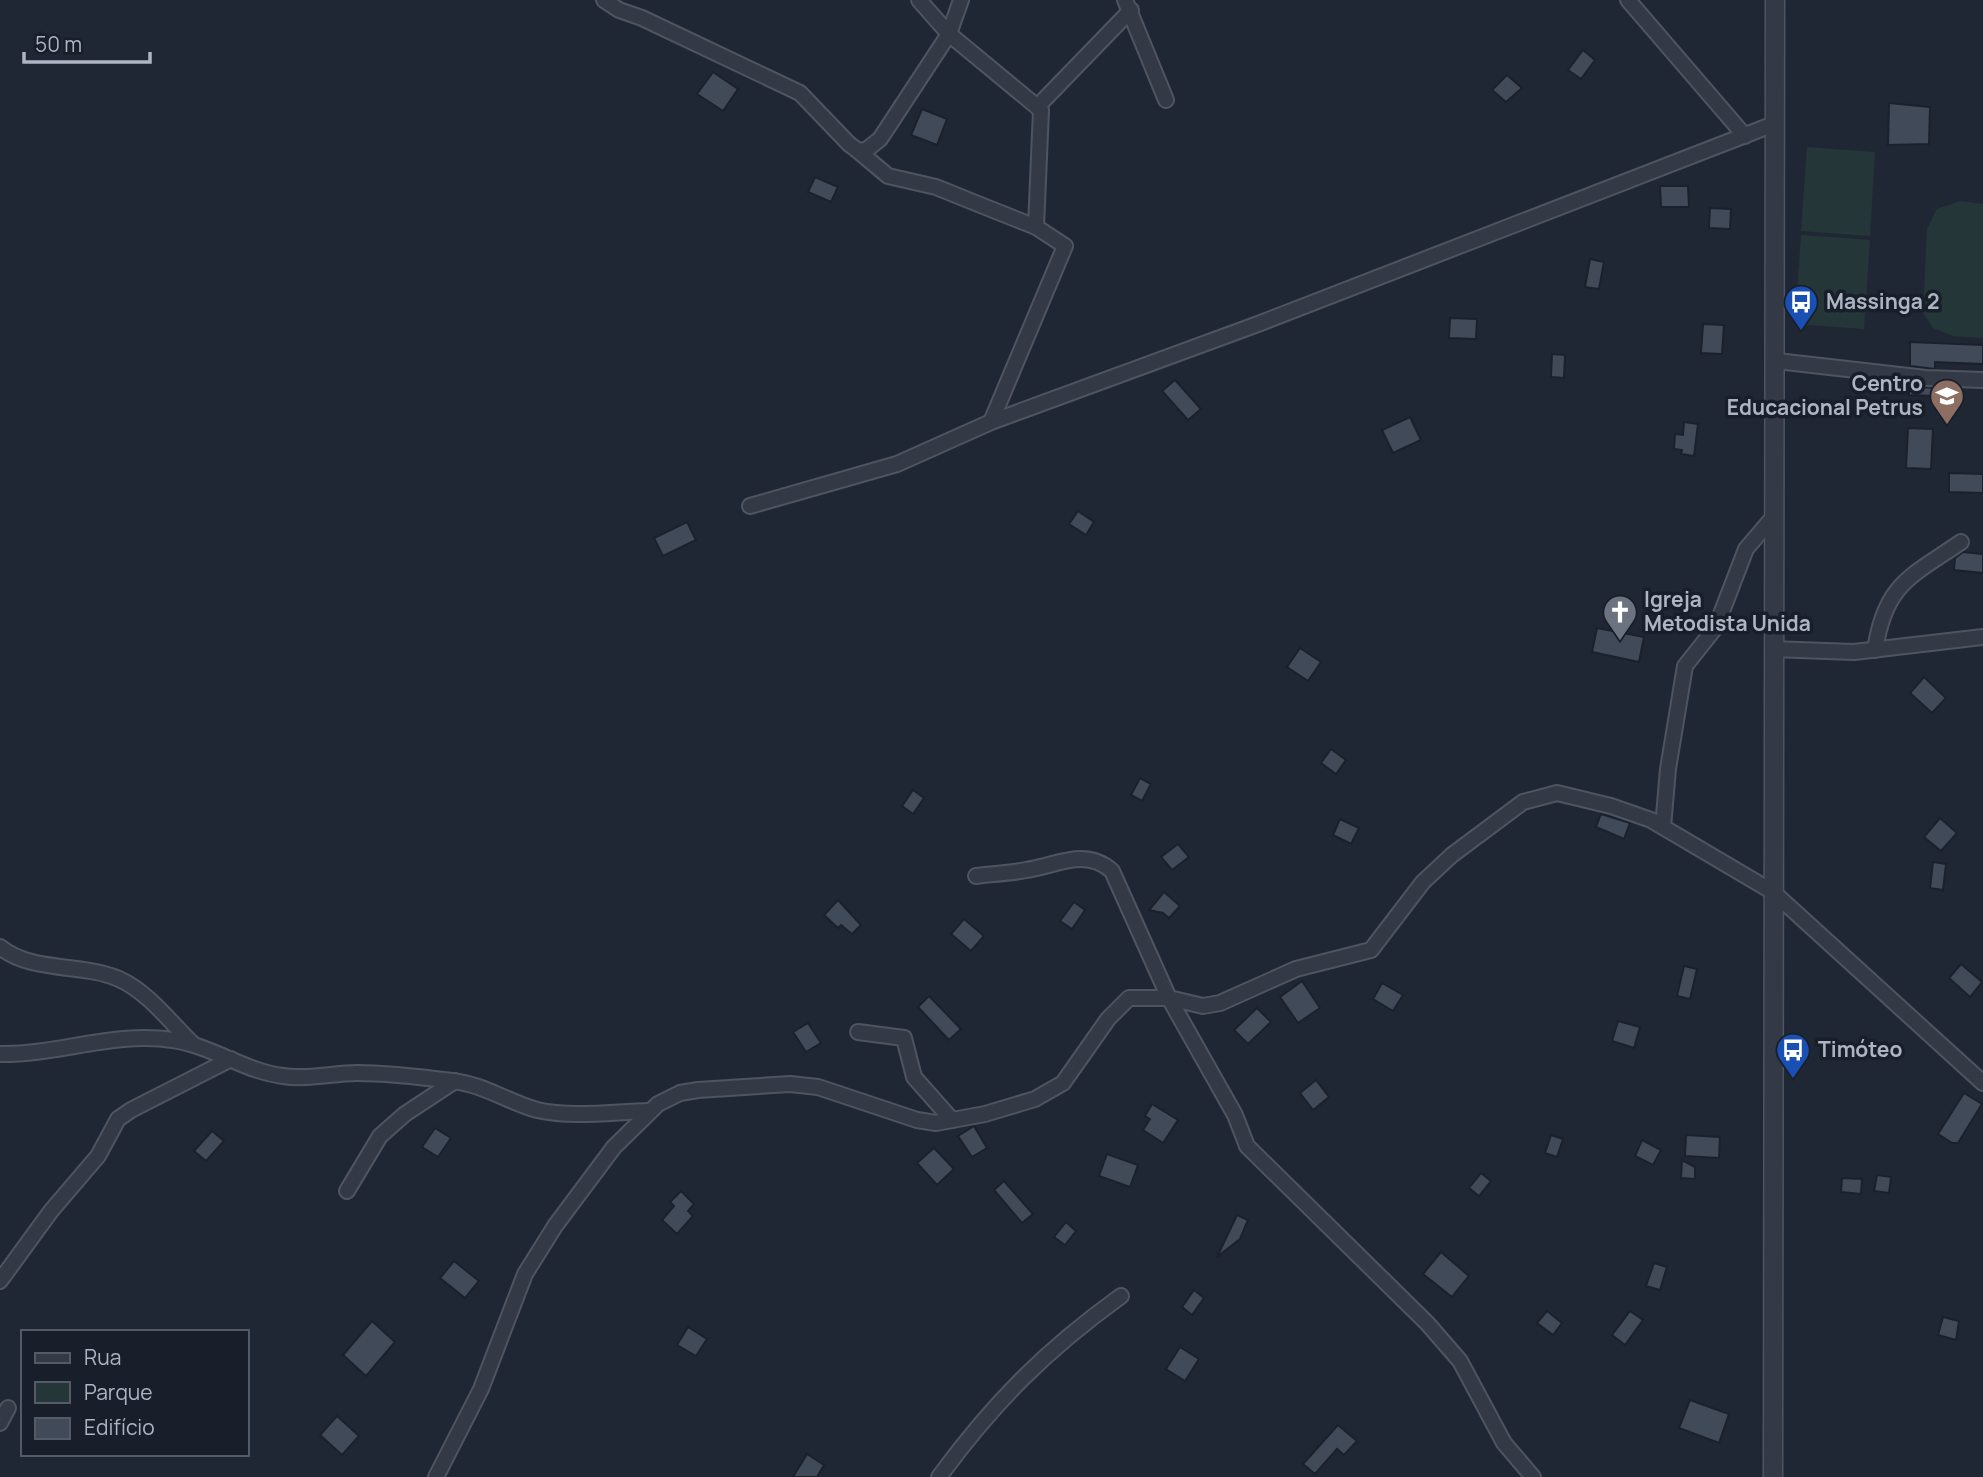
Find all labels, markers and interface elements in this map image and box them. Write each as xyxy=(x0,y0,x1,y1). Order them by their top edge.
scale bar xyxy=(24,21,150,65)
text: 50 m xyxy=(35,30,82,58)
bus stop icon: Massinga 2 xyxy=(1782,283,1820,332)
place label: Massinga 2 xyxy=(1826,287,1940,315)
place label: Centro Educacional Petrus xyxy=(1727,369,1923,421)
school or university icon: Centro Educacional Petrus xyxy=(1928,377,1966,426)
place label: Igreja Metodista Unida xyxy=(1644,585,1811,637)
church icon: Igreja Metodista Unida xyxy=(1601,593,1639,642)
bus stop icon: Timóteo xyxy=(1774,1031,1812,1080)
place label: Timóteo xyxy=(1818,1035,1902,1063)
legend xyxy=(21,1330,248,1456)
text: Rua xyxy=(84,1343,121,1371)
text: Parque xyxy=(84,1378,153,1406)
text: Edifício xyxy=(84,1413,155,1441)

